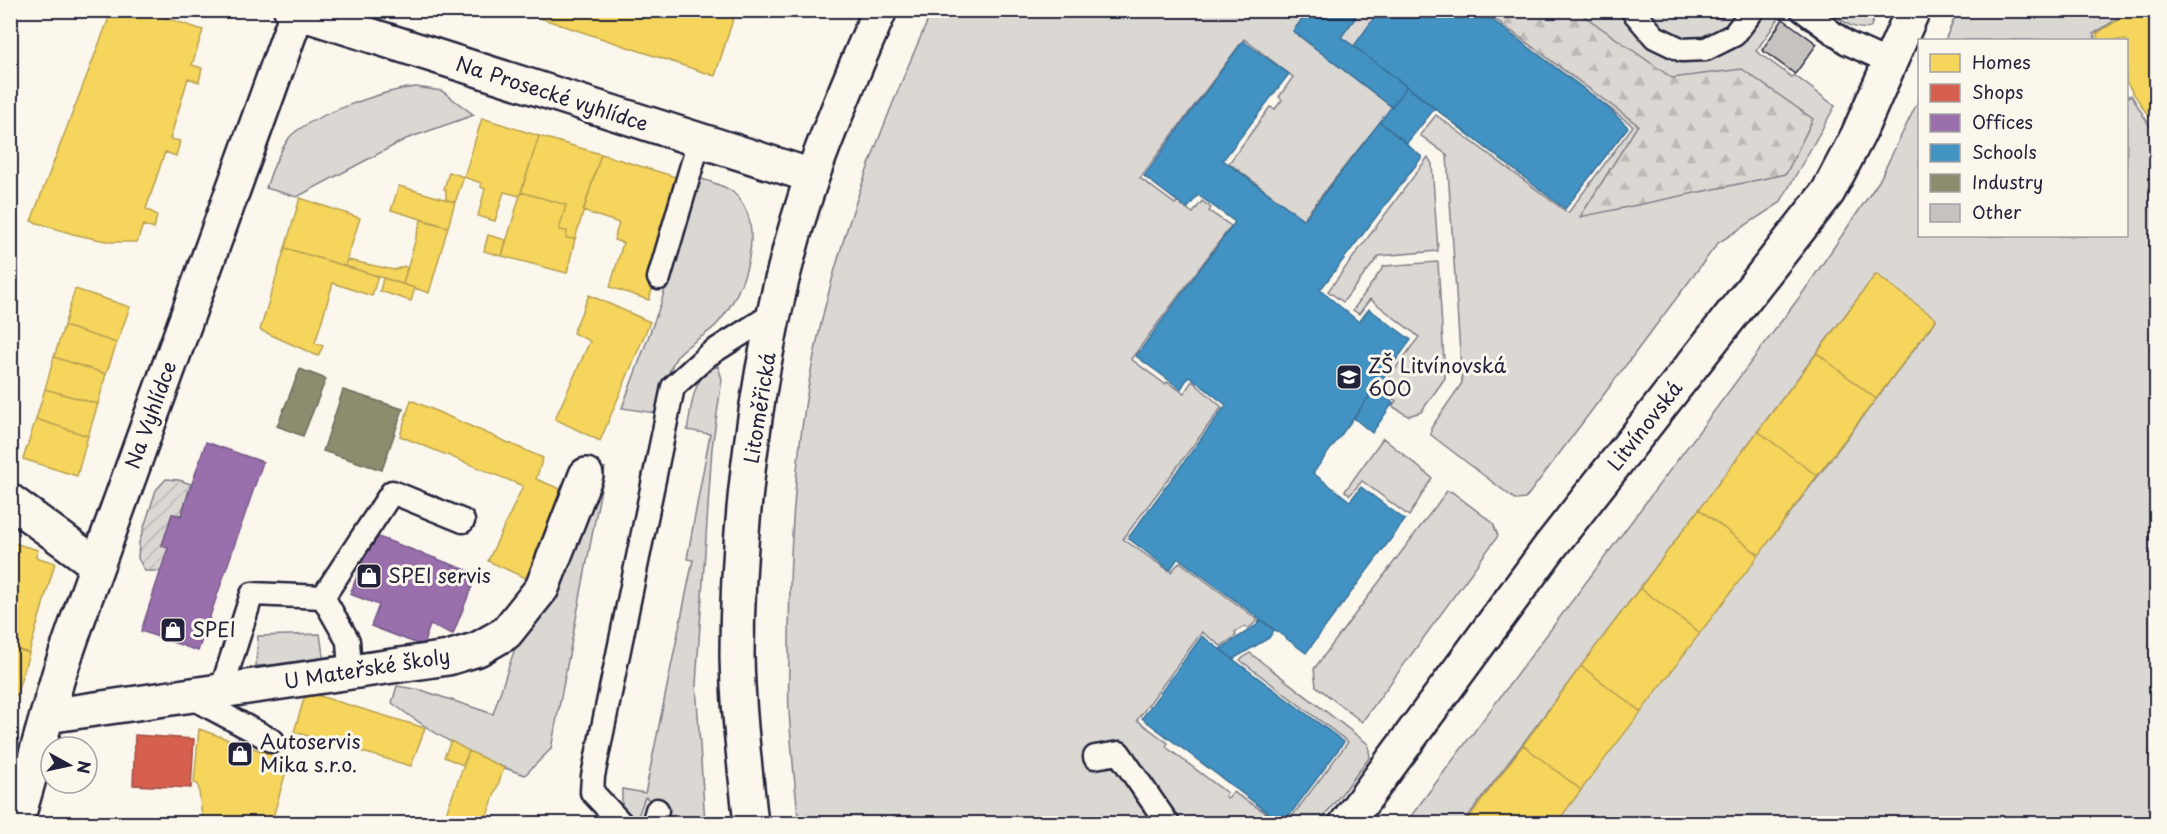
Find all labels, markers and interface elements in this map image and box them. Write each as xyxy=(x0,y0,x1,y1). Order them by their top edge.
legend xyxy=(1918,39,2128,237)
street label: Na Prosecké vyhlídce xyxy=(452,48,652,138)
text: Homes xyxy=(1972,48,2030,75)
text: Shops xyxy=(1972,78,2023,105)
text: Offices xyxy=(1972,108,2033,135)
text: Schools xyxy=(1972,138,2037,165)
text: Industry xyxy=(1972,168,2043,195)
text: Other xyxy=(1972,198,2022,225)
street label: Litoměřická xyxy=(735,350,783,466)
place label: ZŠ Litvínovská 600 xyxy=(1368,350,1507,403)
street label: Na Vyhlídce xyxy=(117,357,183,473)
school or university icon: ZŠ Litvínovská 600 xyxy=(1334,362,1364,392)
street label: Litvínovská xyxy=(1600,374,1689,477)
place label: SPEI servis xyxy=(388,560,491,590)
shop icon: SPEI servis xyxy=(354,561,384,591)
place label: SPEI xyxy=(192,614,236,644)
shop icon: SPEI xyxy=(158,615,188,645)
street label: U Mateřské školy xyxy=(282,640,452,696)
place label: Autoservis Mika s.r.o. xyxy=(260,726,361,779)
north arrow xyxy=(39,735,99,795)
shop icon: Autoservis Mika s.r.o. xyxy=(225,739,255,769)
text: N xyxy=(72,759,98,775)

